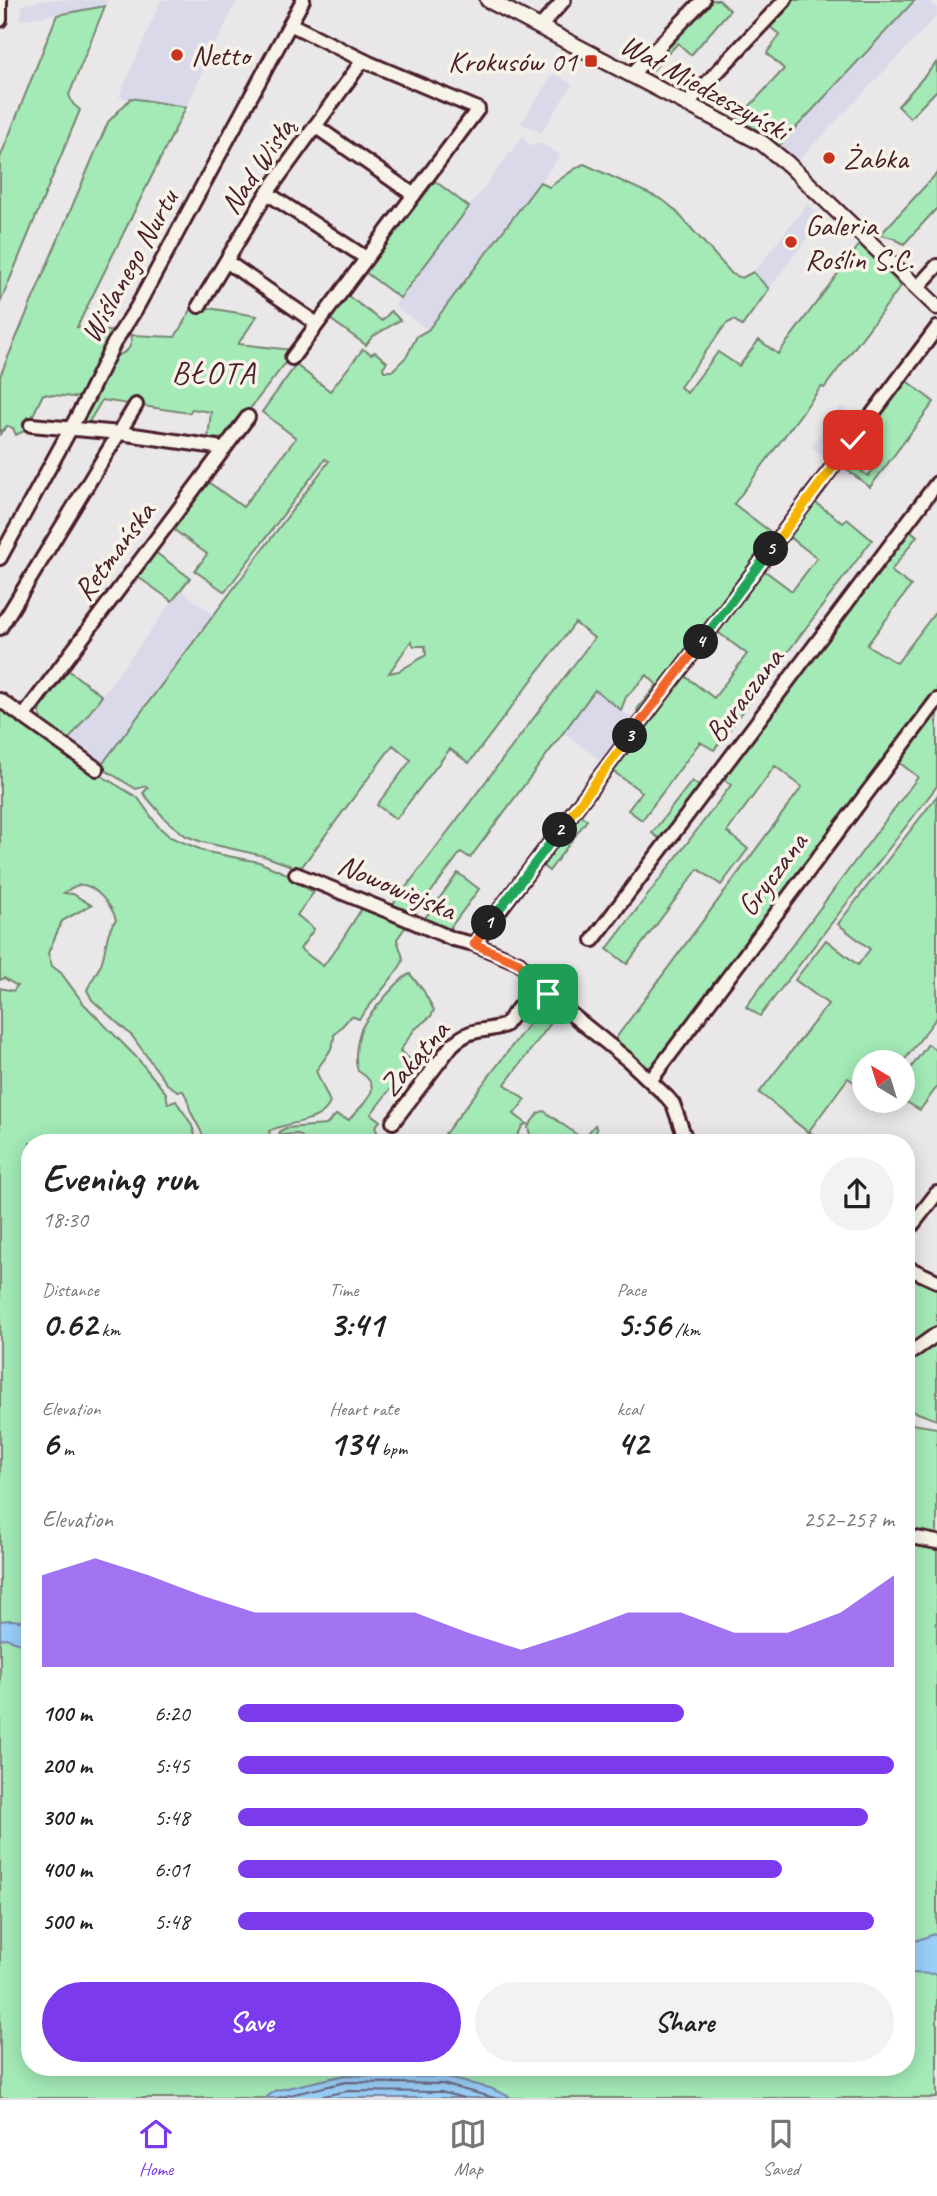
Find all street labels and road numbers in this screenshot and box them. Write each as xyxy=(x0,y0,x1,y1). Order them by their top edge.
street label: Wał Miedzeszyński xyxy=(614,25,799,151)
street label: Nad Wisłą xyxy=(211,109,304,221)
street label: Wiślanego Nurtu xyxy=(71,181,188,349)
street label: Retmańska xyxy=(65,493,165,608)
street label: Buraczana xyxy=(696,639,793,750)
street label: Gryczana xyxy=(728,823,817,923)
street label: Nowowiejska xyxy=(332,845,464,930)
street label: Zakątna xyxy=(371,1011,459,1104)

